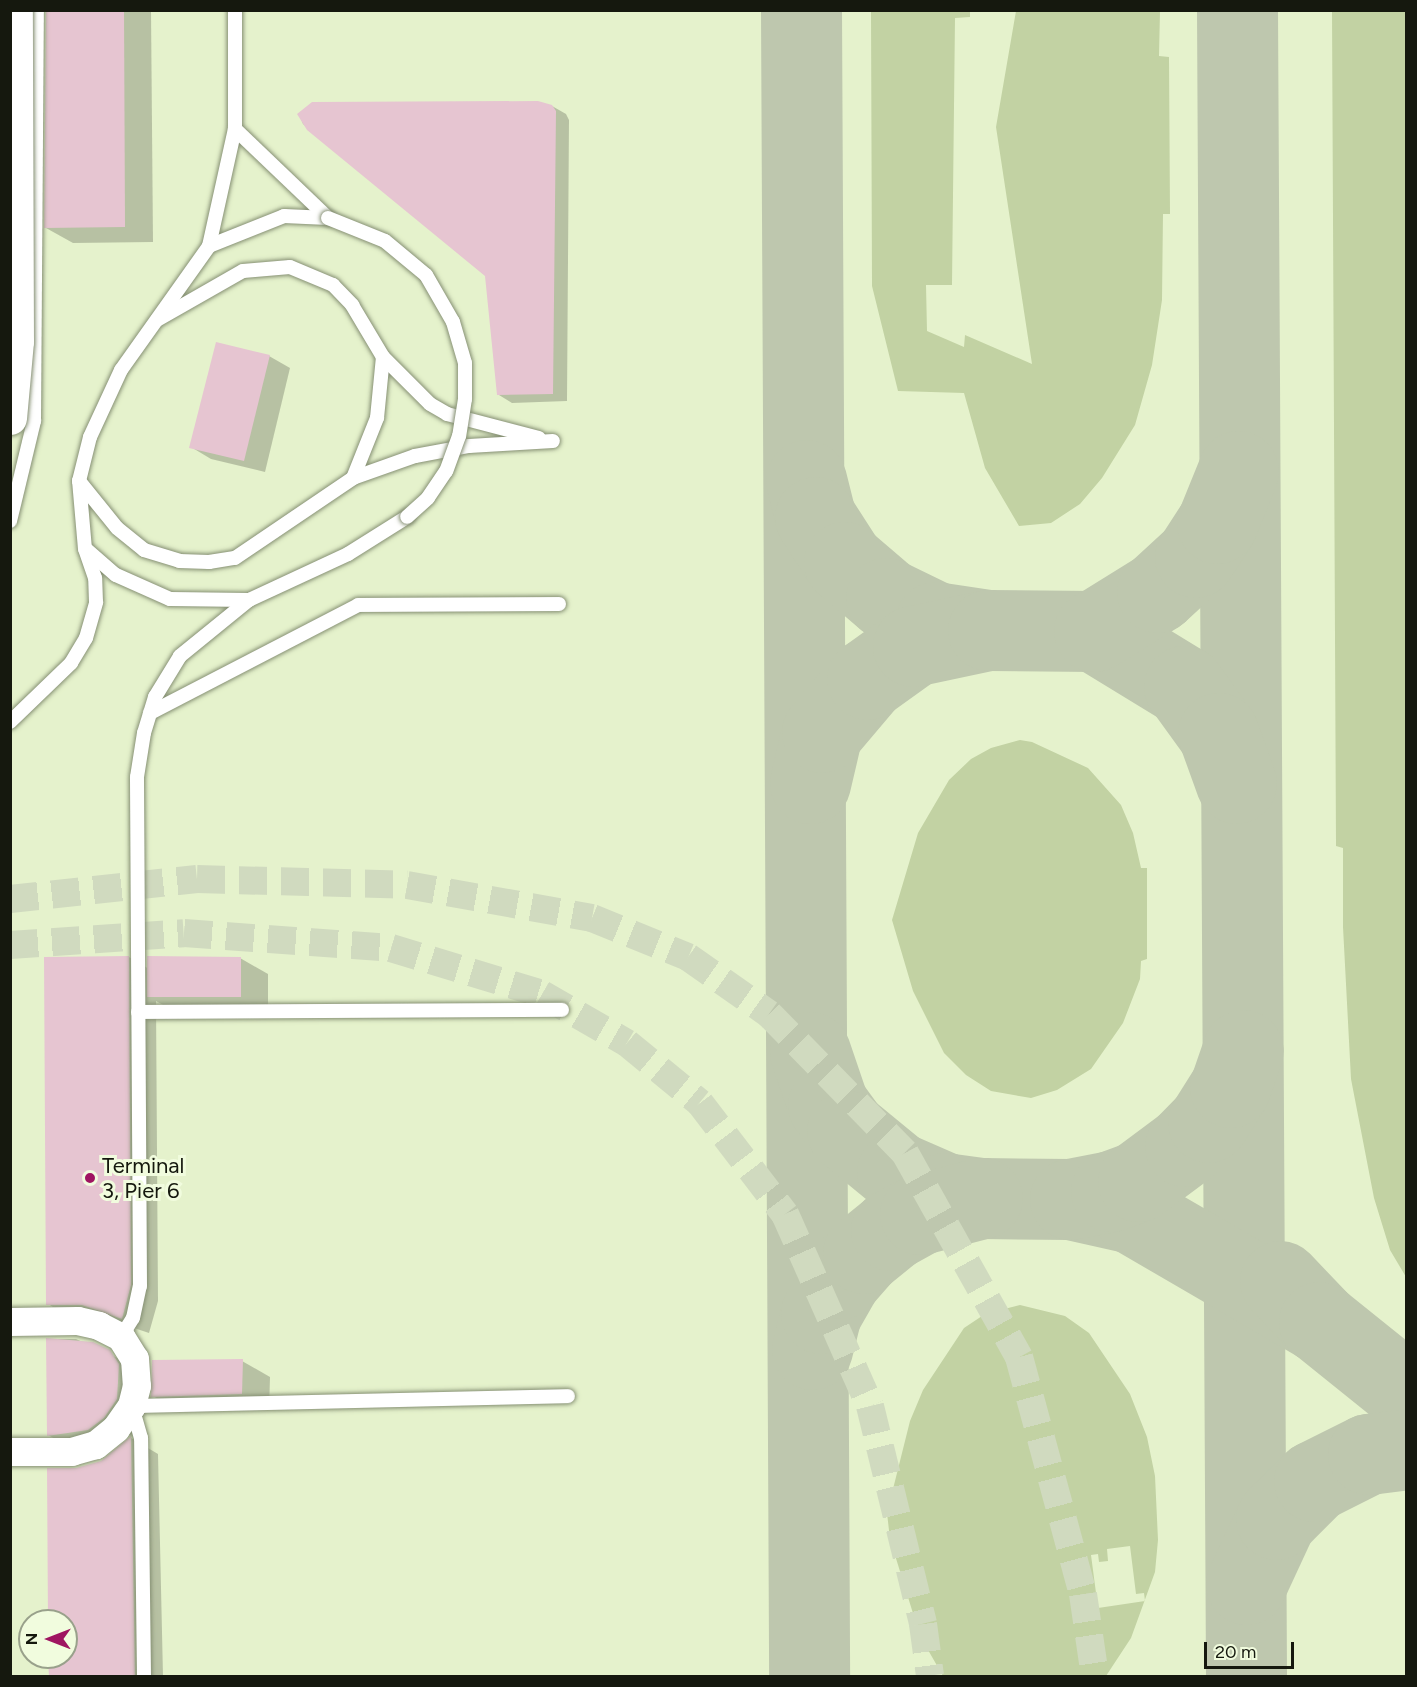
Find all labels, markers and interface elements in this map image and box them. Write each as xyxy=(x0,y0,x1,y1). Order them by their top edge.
place label: Terminal 3, Pier 6 xyxy=(102,1152,184,1204)
marker: Terminal 3, Pier 6 xyxy=(83,1171,97,1185)
north arrow xyxy=(18,1609,78,1669)
scale bar xyxy=(1207,1630,1297,1668)
text: N xyxy=(22,1633,41,1645)
text: 20 m xyxy=(1215,1641,1256,1663)

